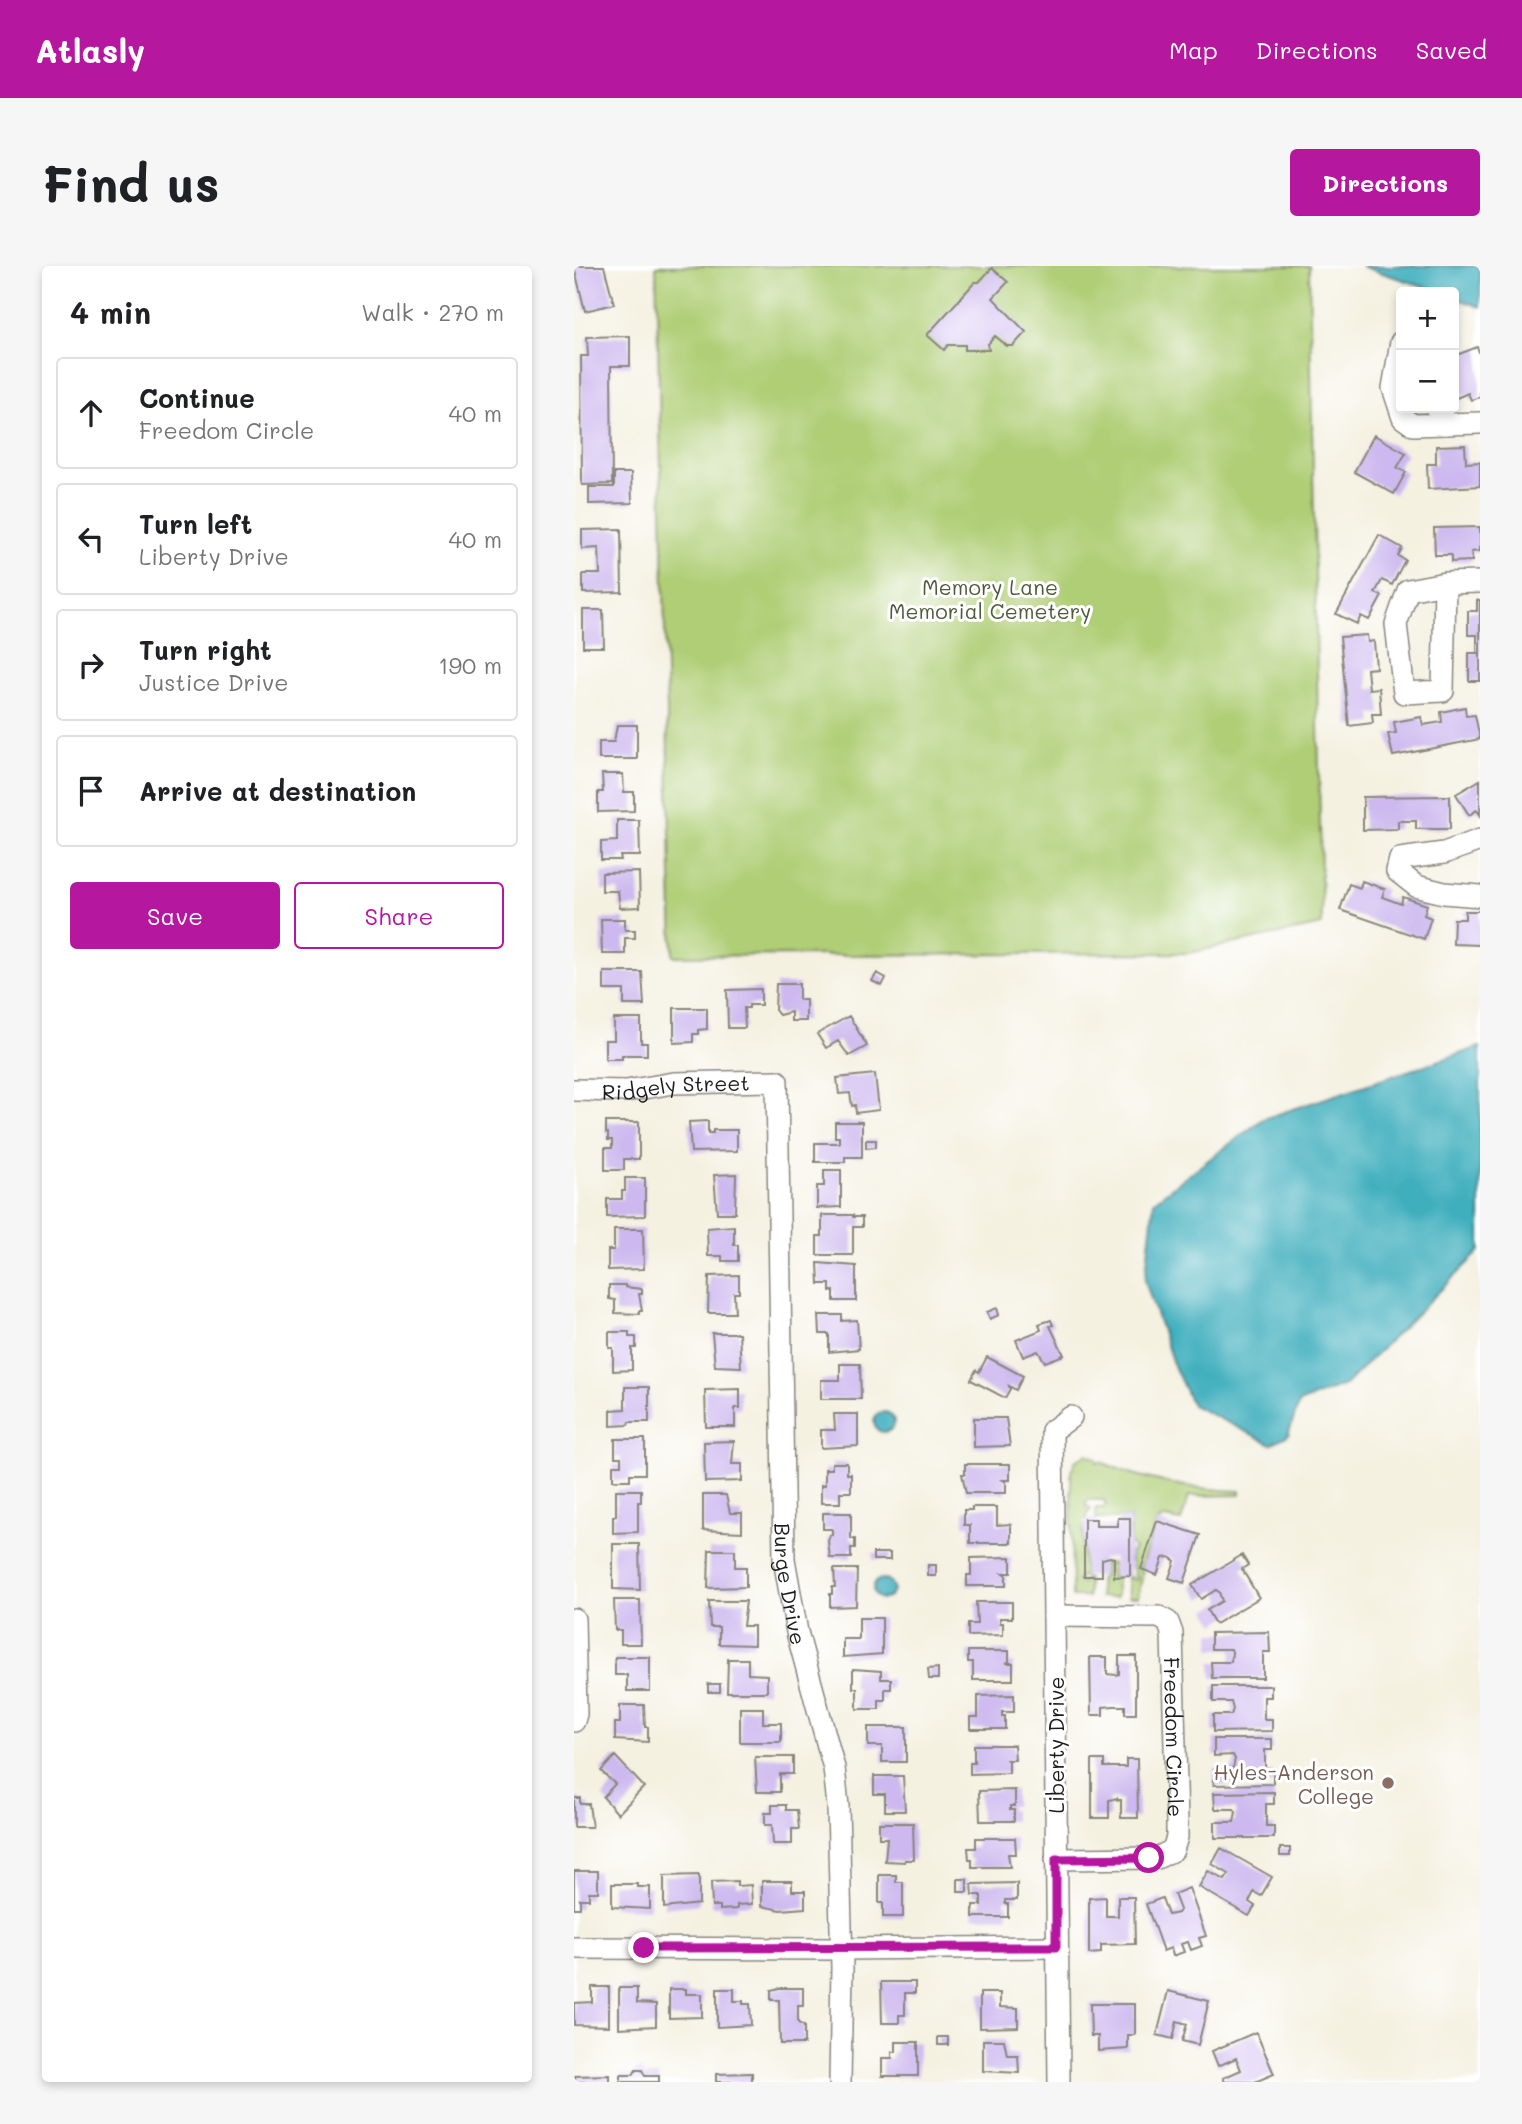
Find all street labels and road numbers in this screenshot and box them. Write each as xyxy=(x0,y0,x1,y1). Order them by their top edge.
street label: Ridgely Street xyxy=(602,1068,750,1105)
street label: Burge Drive xyxy=(770,1523,813,1647)
street label: Freedom Circle xyxy=(1159,1657,1190,1817)
street label: Liberty Drive xyxy=(1042,1677,1069,1813)

